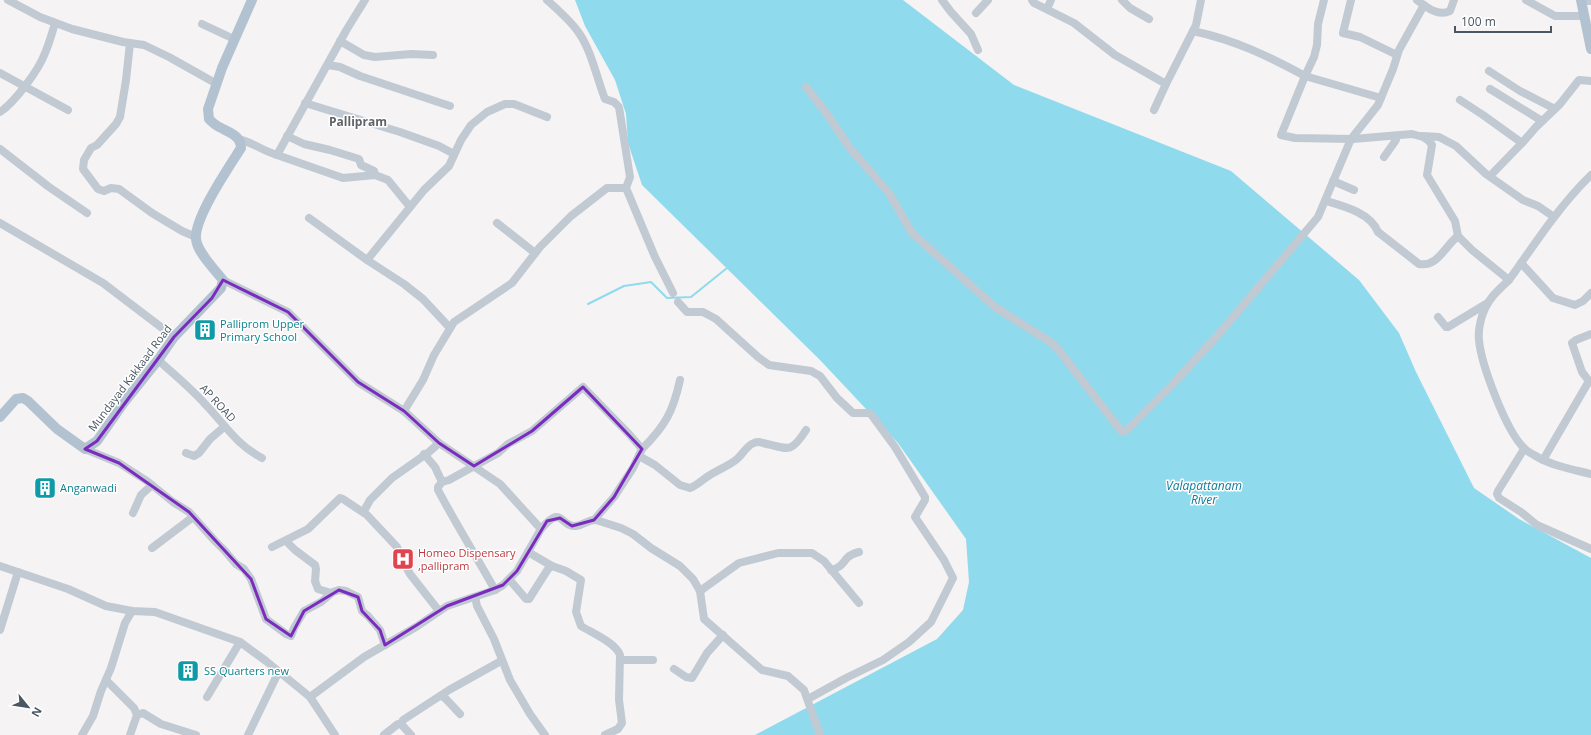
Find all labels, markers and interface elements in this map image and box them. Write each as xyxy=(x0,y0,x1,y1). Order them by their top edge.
scale bar xyxy=(1455,8,1551,34)
text: 100 m xyxy=(1461,13,1496,30)
district label: Pallipram xyxy=(329,113,387,130)
place label: Palliprom Upper Primary School xyxy=(220,316,305,344)
building icon: Palliprom Upper Primary School xyxy=(192,317,218,343)
street label: Mundayad Kakkaad Road xyxy=(85,321,175,434)
street label: AP ROAD xyxy=(197,380,240,425)
building icon: Anganwadi xyxy=(32,475,58,501)
water label: Valapattanam River xyxy=(1166,477,1242,508)
place label: Anganwadi xyxy=(60,480,117,495)
place label: Homeo Dispensary ,pallipram xyxy=(418,545,516,573)
hospital icon: Homeo Dispensary ,pallipram xyxy=(390,546,416,572)
building icon: SS Quarters new xyxy=(175,658,201,684)
place label: SS Quarters new xyxy=(204,663,289,678)
north arrow xyxy=(8,687,48,727)
text: N xyxy=(28,705,46,720)

